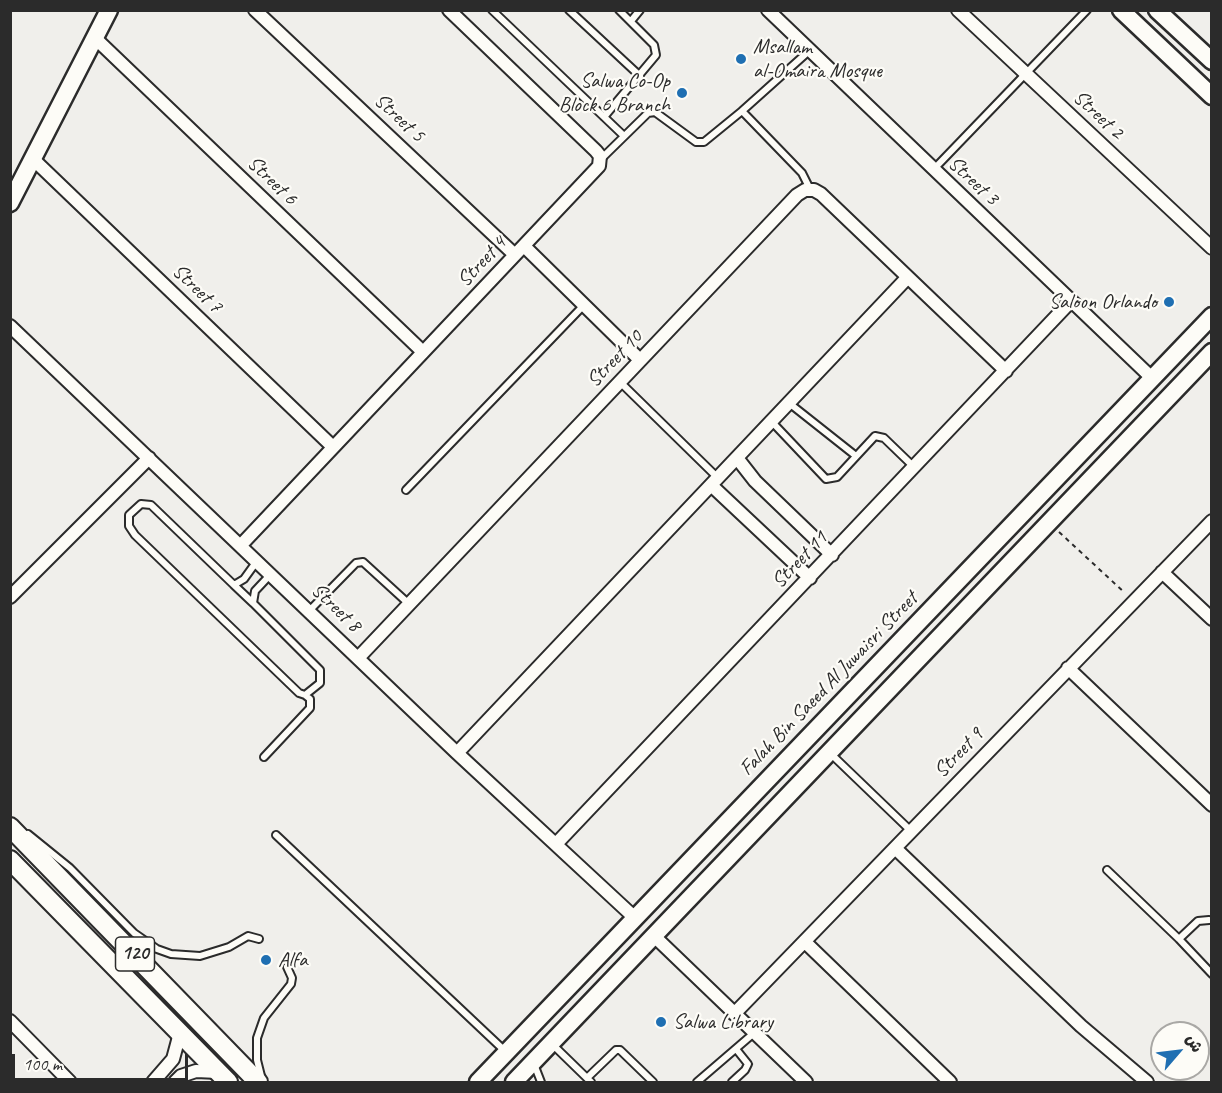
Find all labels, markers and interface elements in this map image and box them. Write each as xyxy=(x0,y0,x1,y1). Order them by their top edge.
place label: Msallam al-Omaira Mosque xyxy=(753,34,882,84)
marker: Msallam al-Omaira Mosque xyxy=(734,52,748,66)
place label: Salwa Co-Op Block 6 Branch xyxy=(559,68,670,118)
street label: Street 2 xyxy=(1067,85,1129,145)
marker: Salwa Co-Op Block 6 Branch xyxy=(675,86,689,100)
street label: Street 5 xyxy=(368,88,430,148)
street label: Street 6 xyxy=(242,151,302,211)
street label: Street 3 xyxy=(942,151,1004,211)
street label: Street 4 xyxy=(452,231,512,293)
street label: Street 7 xyxy=(167,259,227,319)
place label: Saloon Orlando xyxy=(1049,289,1157,315)
marker: Saloon Orlando xyxy=(1162,295,1176,309)
street label: Street 10 xyxy=(582,325,648,393)
street label: Street 11 xyxy=(767,526,833,594)
street label: Street 8 xyxy=(306,578,366,638)
street label: Falah Bin Saeed Al Juwaisri Street xyxy=(734,587,924,781)
street label: Street 9 xyxy=(929,723,989,783)
road number: 120 xyxy=(116,937,154,971)
place label: Alfa xyxy=(278,947,307,973)
marker: Alfa xyxy=(259,953,273,967)
place label: Salwa Library xyxy=(673,1009,773,1035)
marker: Salwa Library xyxy=(654,1015,668,1029)
north arrow xyxy=(1150,1021,1210,1081)
text: ش xyxy=(1181,1031,1207,1056)
scale bar xyxy=(15,1042,190,1080)
text: 100 m xyxy=(23,1053,62,1075)

